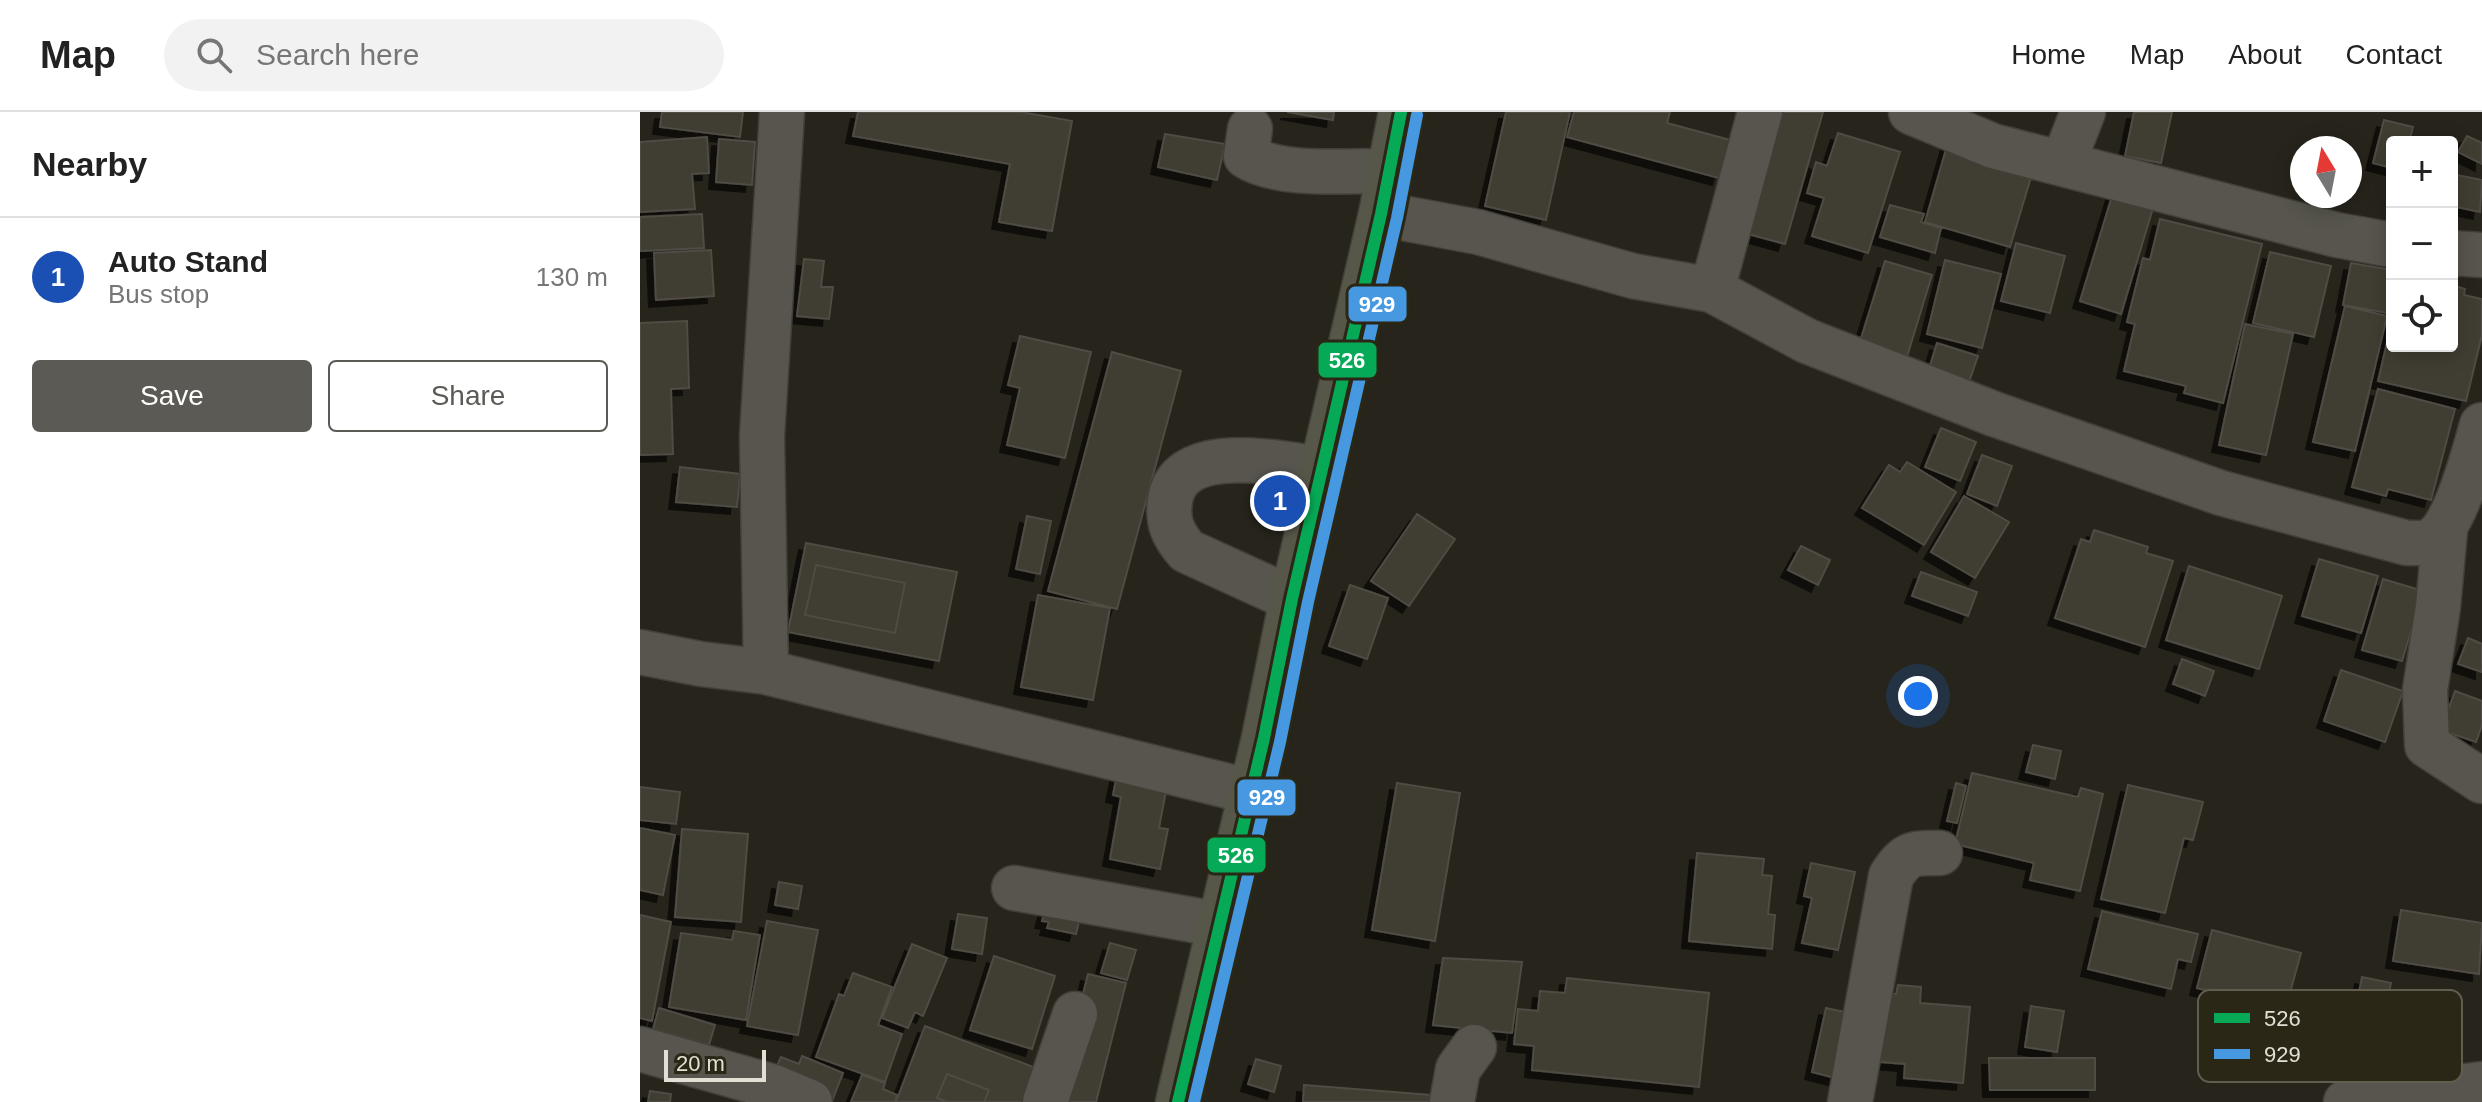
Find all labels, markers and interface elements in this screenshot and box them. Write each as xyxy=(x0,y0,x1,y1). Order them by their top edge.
search box xyxy=(164,19,724,91)
icon: search xyxy=(192,33,236,77)
text: Map xyxy=(40,34,116,76)
text: Search here xyxy=(256,38,419,71)
text: Home xyxy=(2011,39,2086,70)
text: Map xyxy=(2130,39,2184,70)
text: About xyxy=(2228,39,2302,70)
text: Contact xyxy=(2346,39,2442,70)
north arrow xyxy=(2290,136,2362,208)
map controls xyxy=(2386,136,2458,352)
button: + xyxy=(2386,136,2458,208)
text: Nearby xyxy=(32,145,147,183)
button: − xyxy=(2386,208,2458,280)
text: Auto Stand xyxy=(108,245,268,278)
text: 1 xyxy=(51,262,65,292)
text: 130 m xyxy=(536,262,608,292)
text: Bus stop xyxy=(108,279,209,309)
button: locate xyxy=(2386,280,2458,352)
line badge: 929 xyxy=(1347,285,1408,323)
text: 929 xyxy=(1359,292,1395,317)
line badge: 526 xyxy=(1317,341,1378,379)
text: 526 xyxy=(1329,348,1365,373)
button: Save xyxy=(32,360,312,432)
button: Share xyxy=(328,360,608,432)
pin: 1 xyxy=(1254,471,1306,531)
your location xyxy=(1898,676,1938,716)
line badge: 929 xyxy=(1236,778,1297,817)
text: 929 xyxy=(1249,785,1285,810)
line badge: 526 xyxy=(1206,836,1267,874)
text: 526 xyxy=(1218,843,1254,868)
legend xyxy=(2198,990,2462,1082)
text: 526 xyxy=(2264,1006,2301,1031)
text: 929 xyxy=(2264,1042,2301,1067)
scale bar xyxy=(664,1046,766,1082)
text: 20 m xyxy=(676,1051,725,1076)

